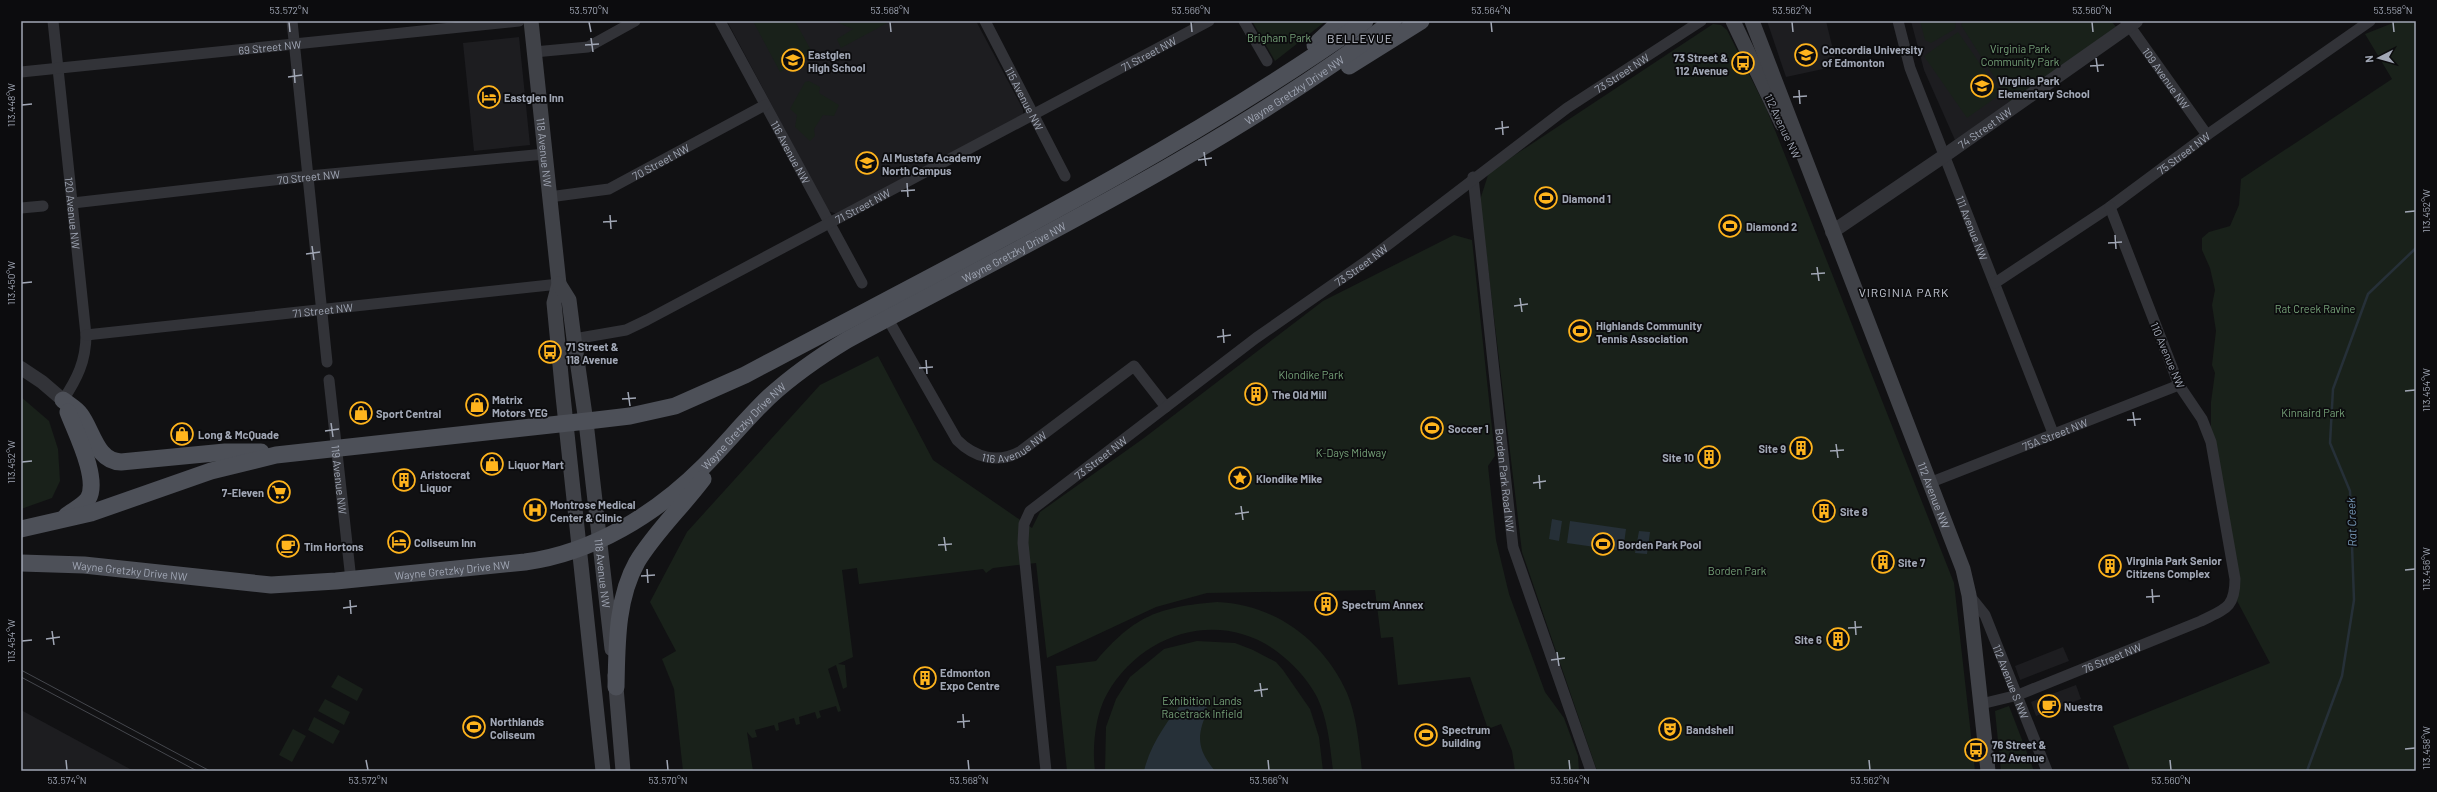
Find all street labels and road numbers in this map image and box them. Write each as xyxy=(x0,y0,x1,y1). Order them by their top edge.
street label: 71 Street NW xyxy=(1119,33,1179,73)
street label: 69 Street NW xyxy=(238,37,302,56)
street label: 109 Avenue NW xyxy=(2140,45,2193,112)
street label: 73 Street NW xyxy=(1592,50,1652,95)
street label: Wayne Gretzky Drive NW xyxy=(1242,52,1346,127)
street label: 115 Avenue NW xyxy=(1003,64,1047,133)
street label: 112 Avenue NW xyxy=(1762,91,1804,161)
street label: 74 Street NW xyxy=(1955,104,2014,151)
street label: 118 Avenue NW xyxy=(535,117,555,188)
street label: 116 Avenue NW xyxy=(769,118,814,186)
street label: 75 Street NW xyxy=(2154,129,2212,177)
street label: 70 Street NW xyxy=(630,140,692,182)
street label: 70 Street NW xyxy=(276,167,341,186)
street label: 120 Avenue NW xyxy=(63,176,83,250)
street label: 71 Street NW xyxy=(833,185,893,225)
street label: 111 Avenue NW xyxy=(1954,194,1991,262)
street label: Wayne Gretzky Drive NW xyxy=(959,219,1068,285)
street label: 73 Street NW xyxy=(1332,241,1390,288)
street label: 71 Street NW xyxy=(292,300,354,319)
street label: 110 Avenue NW xyxy=(2148,320,2188,390)
street label: Wayne Gretzky Drive NW xyxy=(698,379,788,472)
street label: 75A Street NW xyxy=(2020,415,2090,452)
street label: 116 Avenue NW xyxy=(980,428,1049,465)
street label: Borden Park Road NW xyxy=(1494,428,1518,533)
street label: 73 Street NW xyxy=(1072,433,1129,481)
street label: 119 Avenue NW xyxy=(330,444,350,515)
street label: 112 Avenue NW xyxy=(1916,460,1953,530)
street label: 118 Avenue NW xyxy=(593,537,614,609)
street label: Wayne Gretzky Drive NW xyxy=(394,557,511,582)
street label: Wayne Gretzky Drive NW xyxy=(72,558,188,583)
street label: 76 Street NW xyxy=(2080,639,2143,675)
street label: 112 Avenue S NW xyxy=(1991,642,2032,721)

